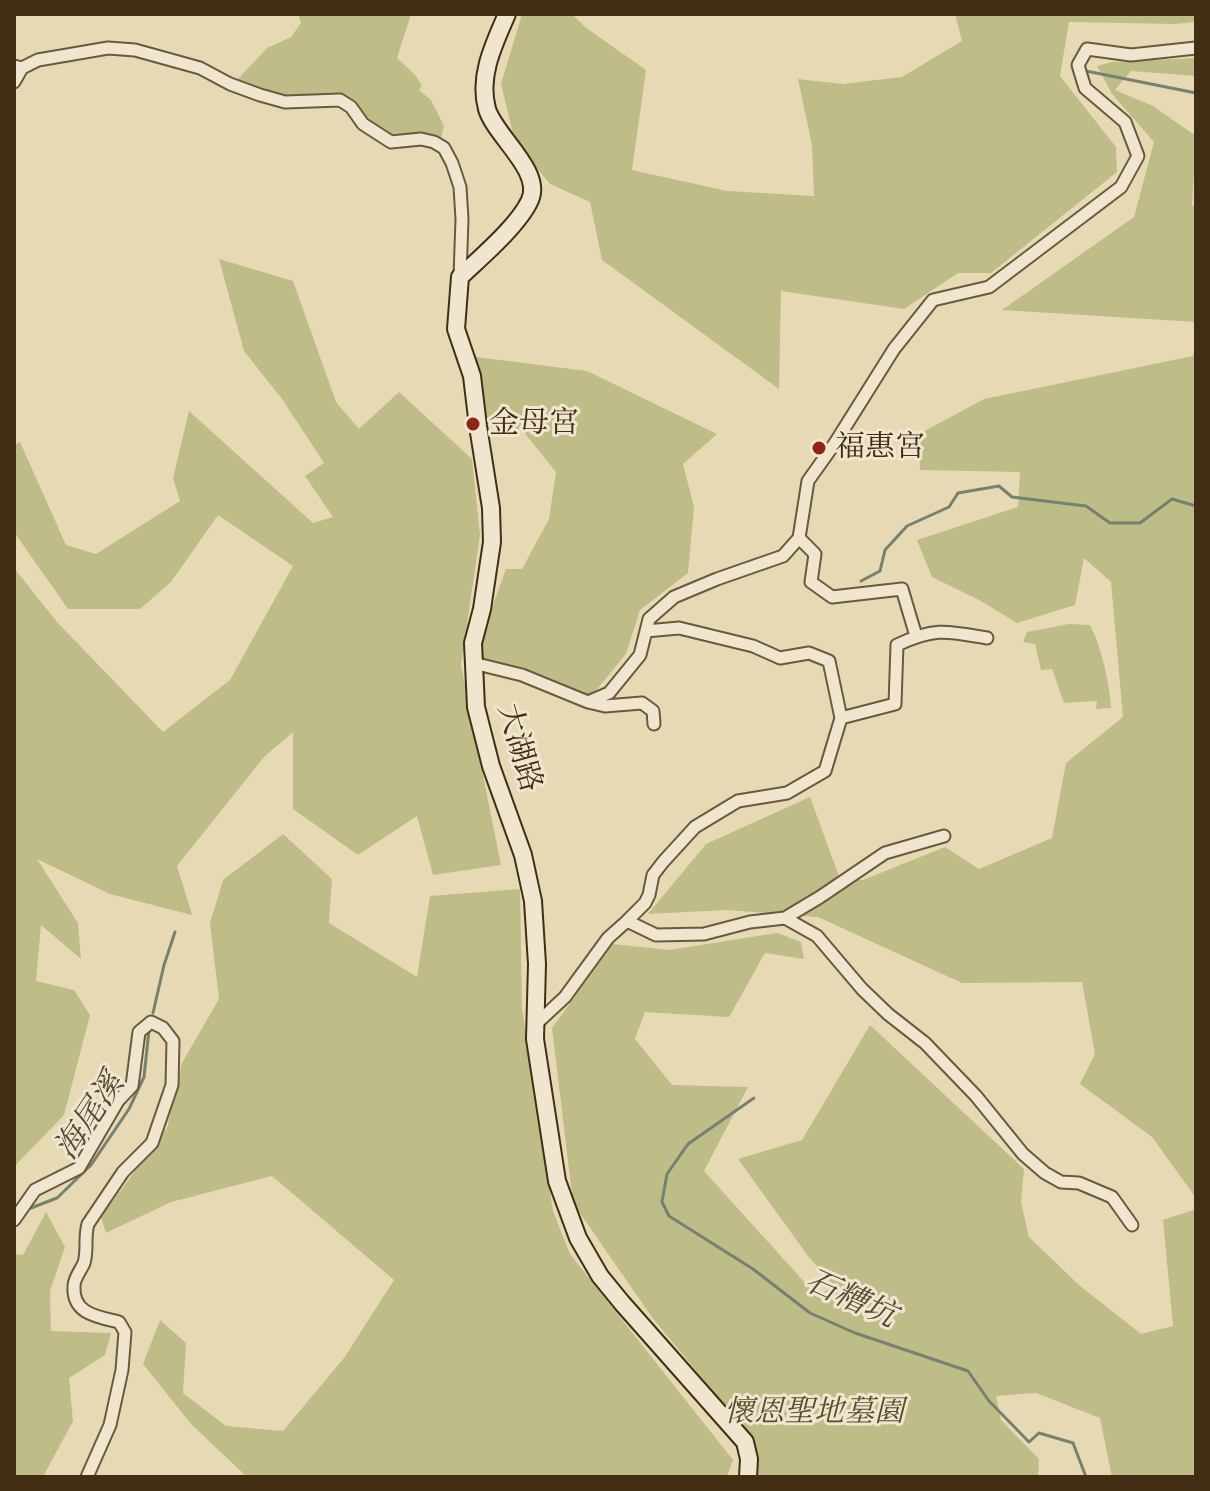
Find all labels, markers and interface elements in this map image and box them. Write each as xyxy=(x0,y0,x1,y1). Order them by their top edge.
place label: 金母宮 xyxy=(489,406,579,442)
marker: 金母宮 xyxy=(464,415,482,433)
place label: 福惠宮 xyxy=(835,430,925,466)
marker: 福惠宮 xyxy=(810,439,828,457)
street label: 大湖路 xyxy=(488,700,548,796)
water label: 海尾溪 xyxy=(48,1066,134,1168)
water label: 石糟坑 xyxy=(798,1263,902,1337)
park label: 懷恩聖地墓園 xyxy=(724,1395,904,1431)

